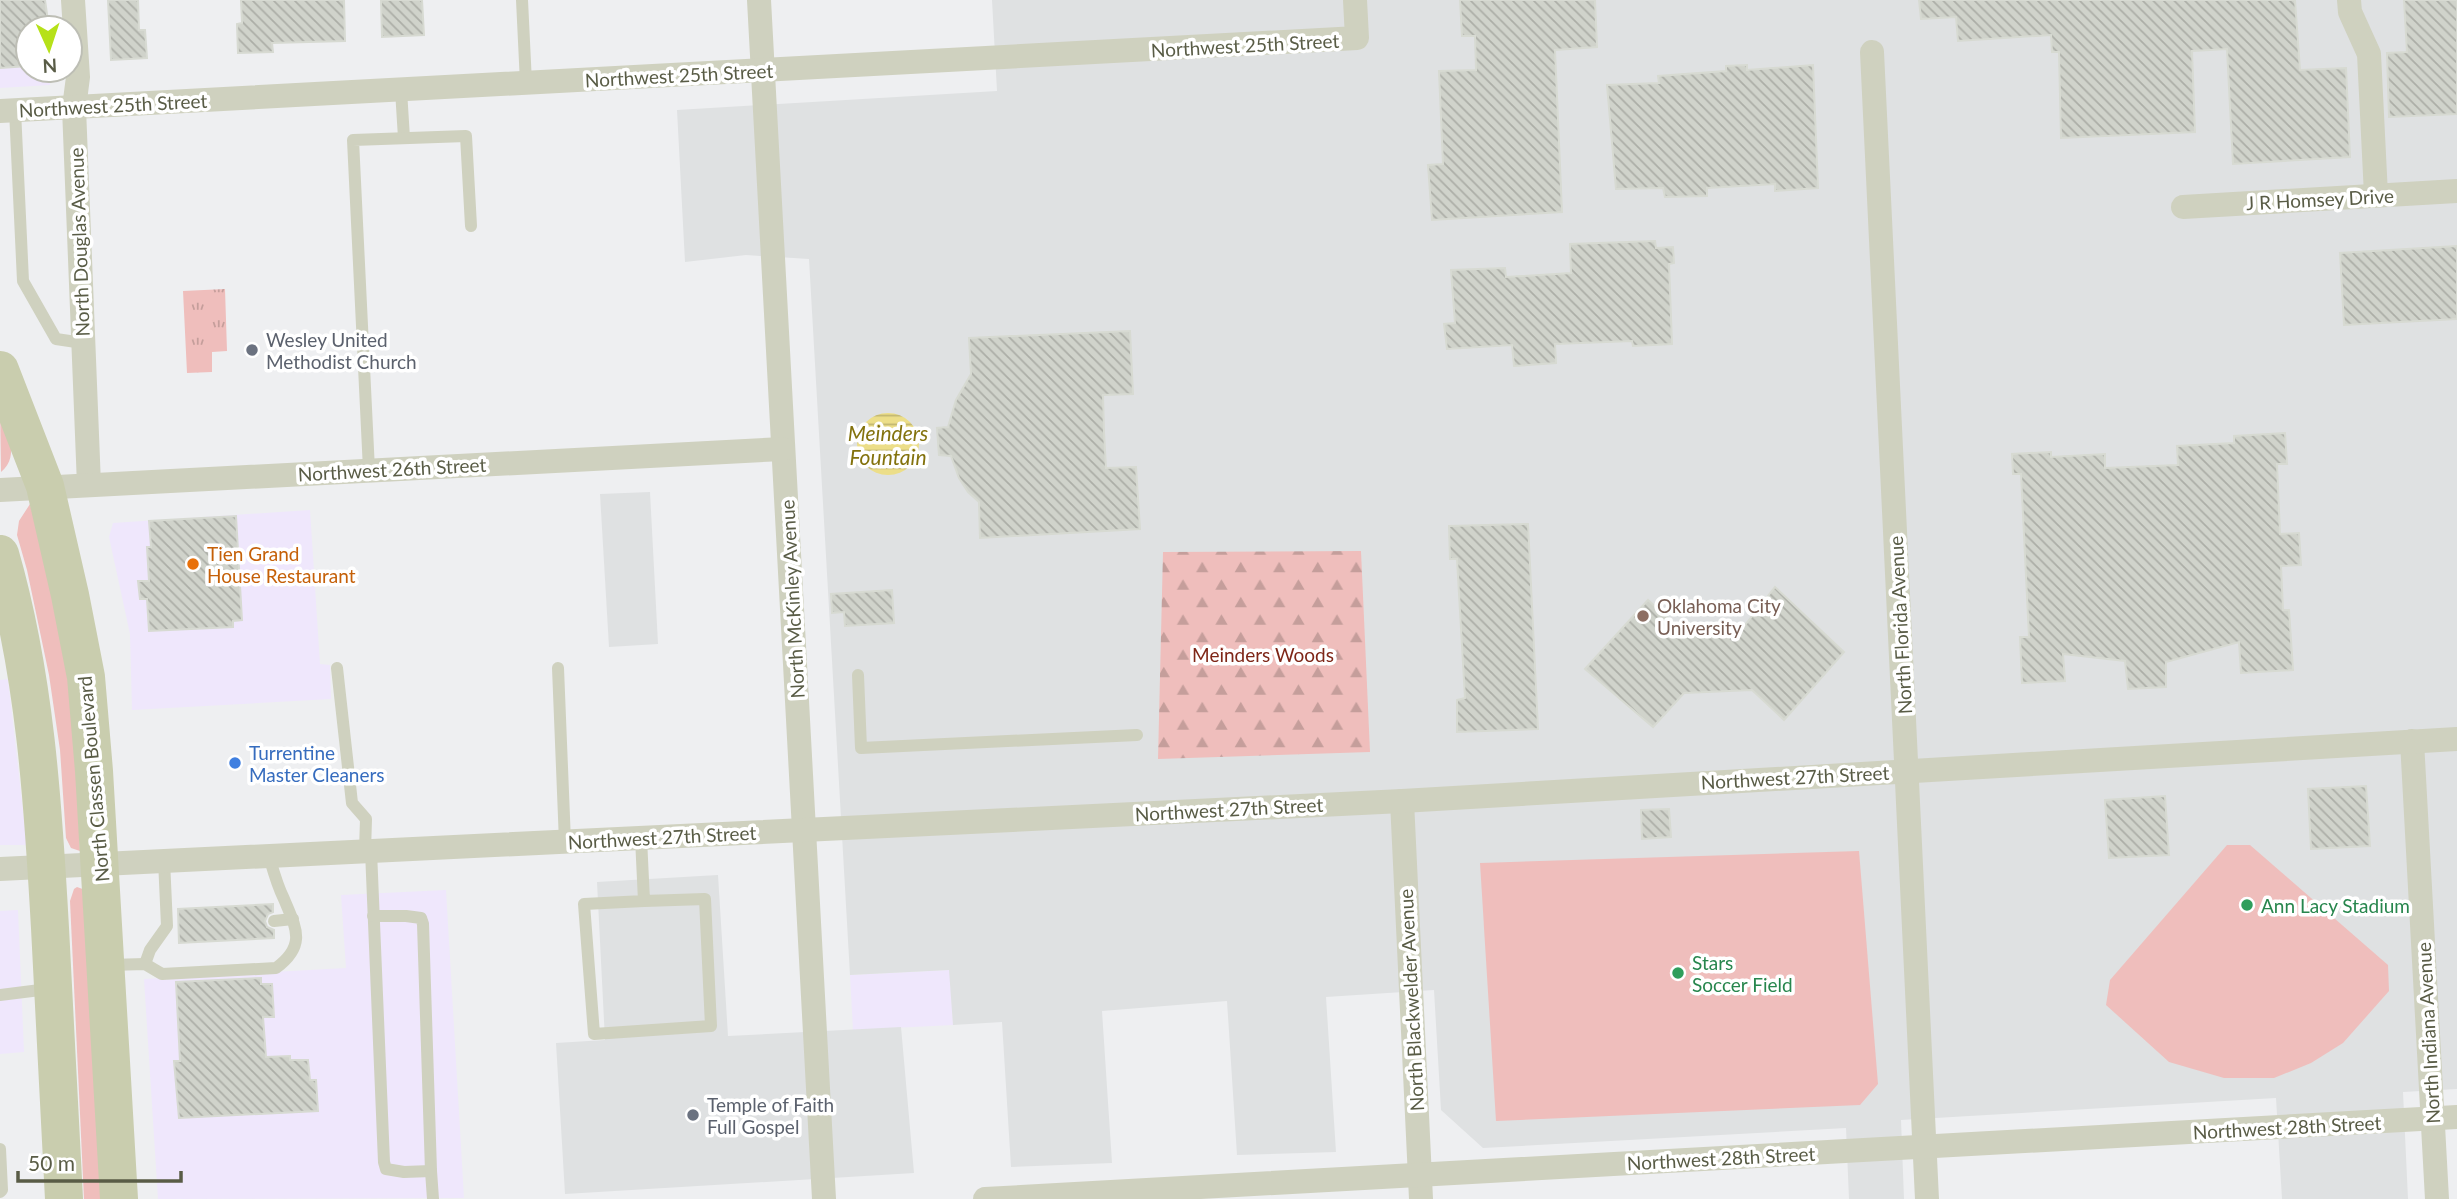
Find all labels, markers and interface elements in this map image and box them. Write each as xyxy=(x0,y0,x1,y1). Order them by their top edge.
north arrow xyxy=(14,14,84,84)
street label: Northwest 25th Street xyxy=(1150,29,1340,61)
text: N xyxy=(42,55,58,78)
street label: Northwest 25th Street xyxy=(584,59,774,91)
street label: Northwest 25th Street xyxy=(18,89,208,121)
street label: North Douglas Avenue xyxy=(64,147,94,337)
street label: J R Homsey Drive xyxy=(2246,184,2394,214)
place label: Wesley United Methodist Church xyxy=(266,328,417,373)
marker: Wesley United Methodist Church xyxy=(244,342,260,358)
water label: Meinders Fountain xyxy=(848,420,928,469)
street label: Northwest 26th Street xyxy=(297,453,487,485)
street label: North McKinley Avenue xyxy=(775,499,809,699)
street label: North Florida Avenue xyxy=(1884,535,1916,715)
place label: Tien Grand House Restaurant xyxy=(207,542,356,587)
marker: Tien Grand House Restaurant xyxy=(185,556,201,572)
place label: Oklahoma City University xyxy=(1657,594,1781,639)
marker: Oklahoma City University xyxy=(1635,608,1651,624)
park label: Meinders Woods xyxy=(1192,643,1334,666)
street label: North Classen Boulevard xyxy=(73,675,113,883)
place label: Turrentine Master Cleaners xyxy=(249,741,385,786)
marker: Turrentine Master Cleaners xyxy=(227,755,243,771)
street label: Northwest 27th Street xyxy=(1700,761,1890,793)
street label: Northwest 27th Street xyxy=(1134,793,1324,825)
street label: Northwest 27th Street xyxy=(567,821,757,853)
street label: North Blackwelder Avenue xyxy=(1394,888,1428,1112)
place label: Ann Lacy Stadium xyxy=(2261,894,2410,917)
marker: Ann Lacy Stadium xyxy=(2239,897,2255,913)
street label: North Indiana Avenue xyxy=(2412,942,2444,1124)
place label: Stars Soccer Field xyxy=(1692,951,1793,996)
marker: Stars Soccer Field xyxy=(1670,965,1686,981)
place label: Temple of Faith Full Gospel xyxy=(707,1093,834,1138)
marker: Temple of Faith Full Gospel xyxy=(685,1107,701,1123)
street label: Northwest 28th Street xyxy=(2192,1111,2382,1143)
scale bar xyxy=(18,1140,180,1184)
street label: Northwest 28th Street xyxy=(1626,1142,1816,1174)
text: 50 m xyxy=(28,1150,75,1175)

